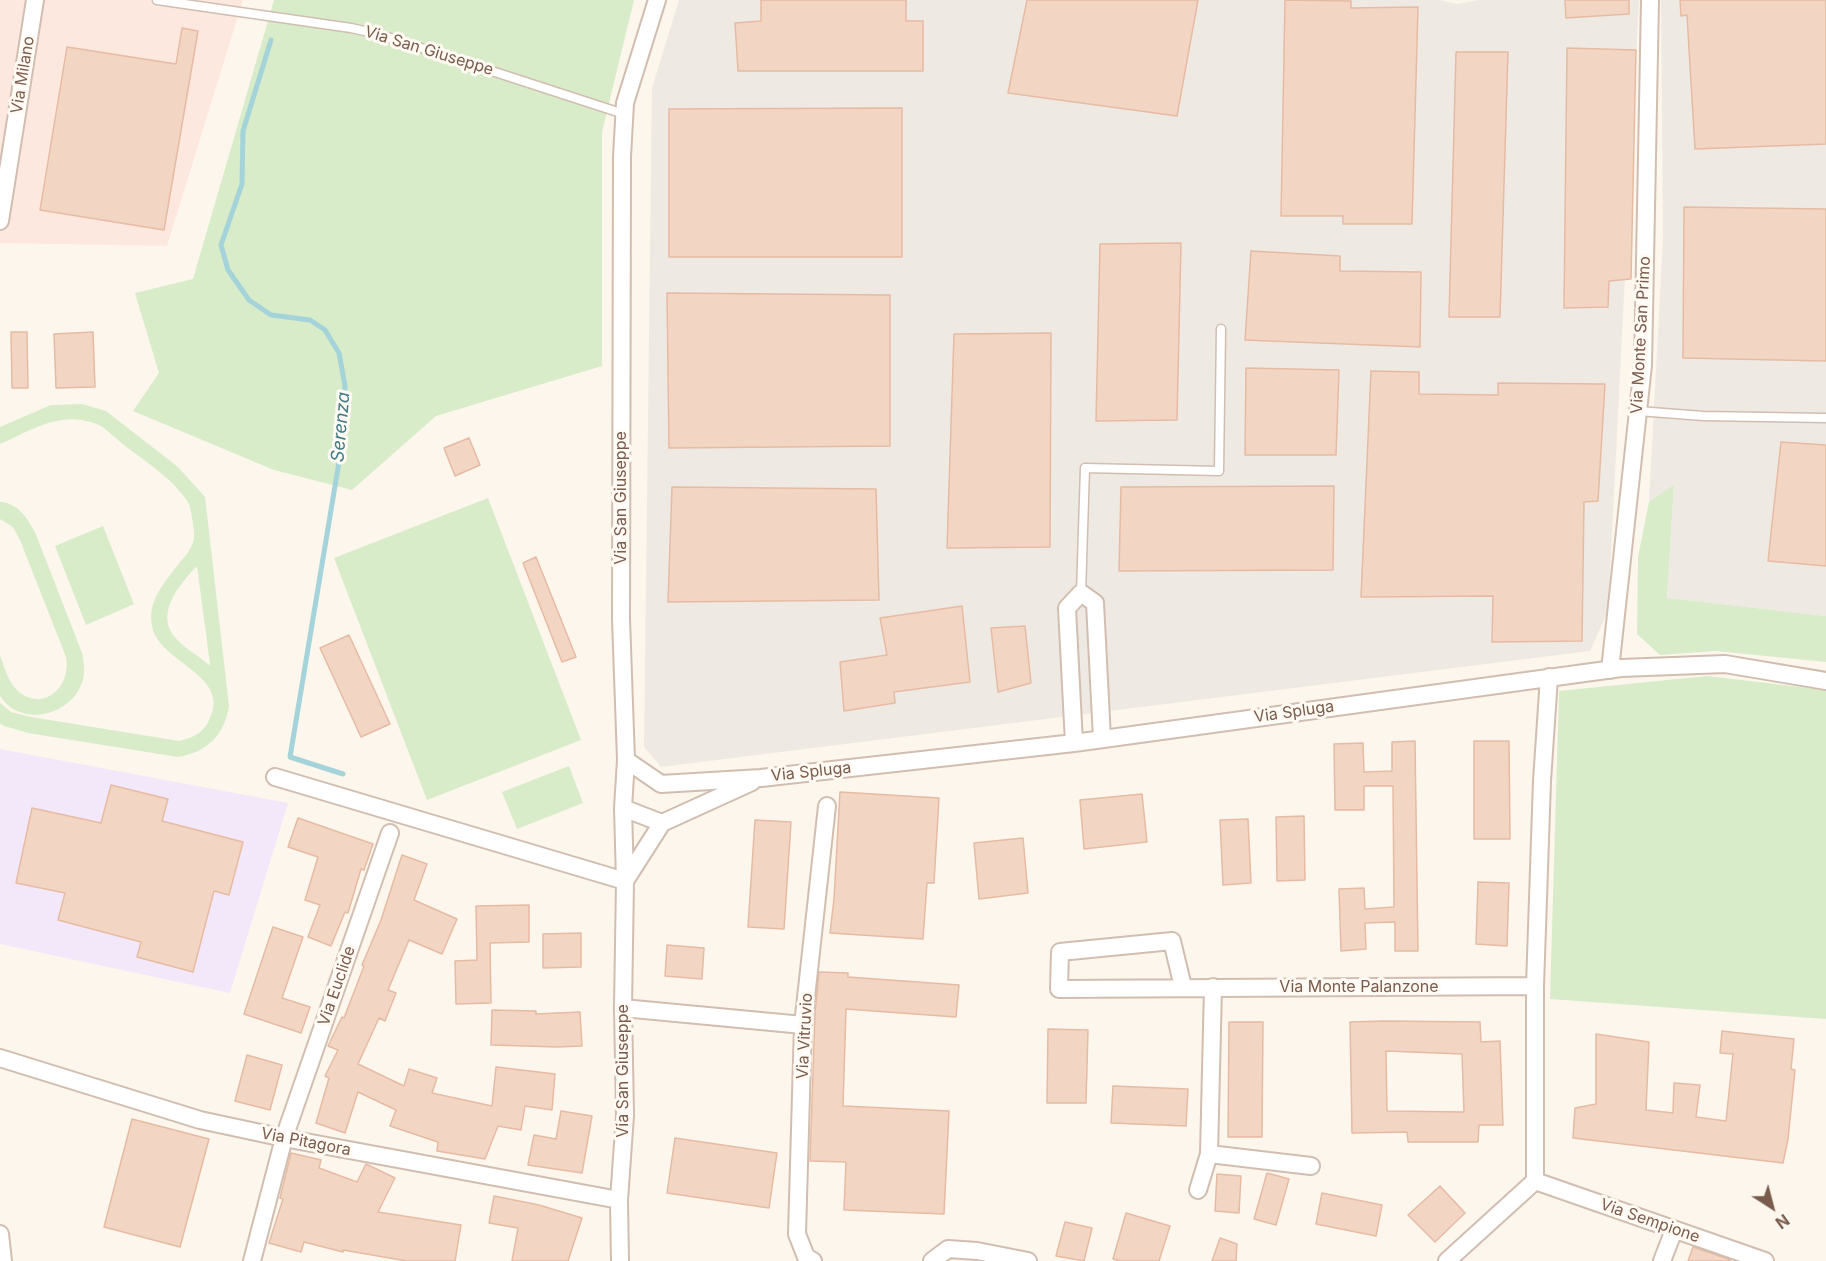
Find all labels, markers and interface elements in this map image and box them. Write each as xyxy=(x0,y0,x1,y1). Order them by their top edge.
street label: Via San Giuseppe xyxy=(362,22,496,80)
street label: Via Milano xyxy=(7,35,39,115)
street label: Via Monte San Primo xyxy=(1627,256,1655,414)
water label: Serenza xyxy=(327,391,355,463)
street label: Via San Giuseppe xyxy=(611,431,631,565)
street label: Via Spluga xyxy=(1253,697,1335,727)
street label: Via Spluga xyxy=(770,758,852,786)
street label: Via Euclide xyxy=(314,943,360,1029)
street label: Via Monte Palanzone xyxy=(1279,977,1439,997)
street label: Via Vitruvio xyxy=(793,992,817,1080)
street label: Via San Giuseppe xyxy=(613,1004,633,1138)
street label: Via Pitagora xyxy=(259,1124,353,1160)
north arrow xyxy=(1742,1177,1802,1237)
street label: Via Sempione xyxy=(1598,1195,1702,1247)
text: N xyxy=(1772,1210,1793,1233)

